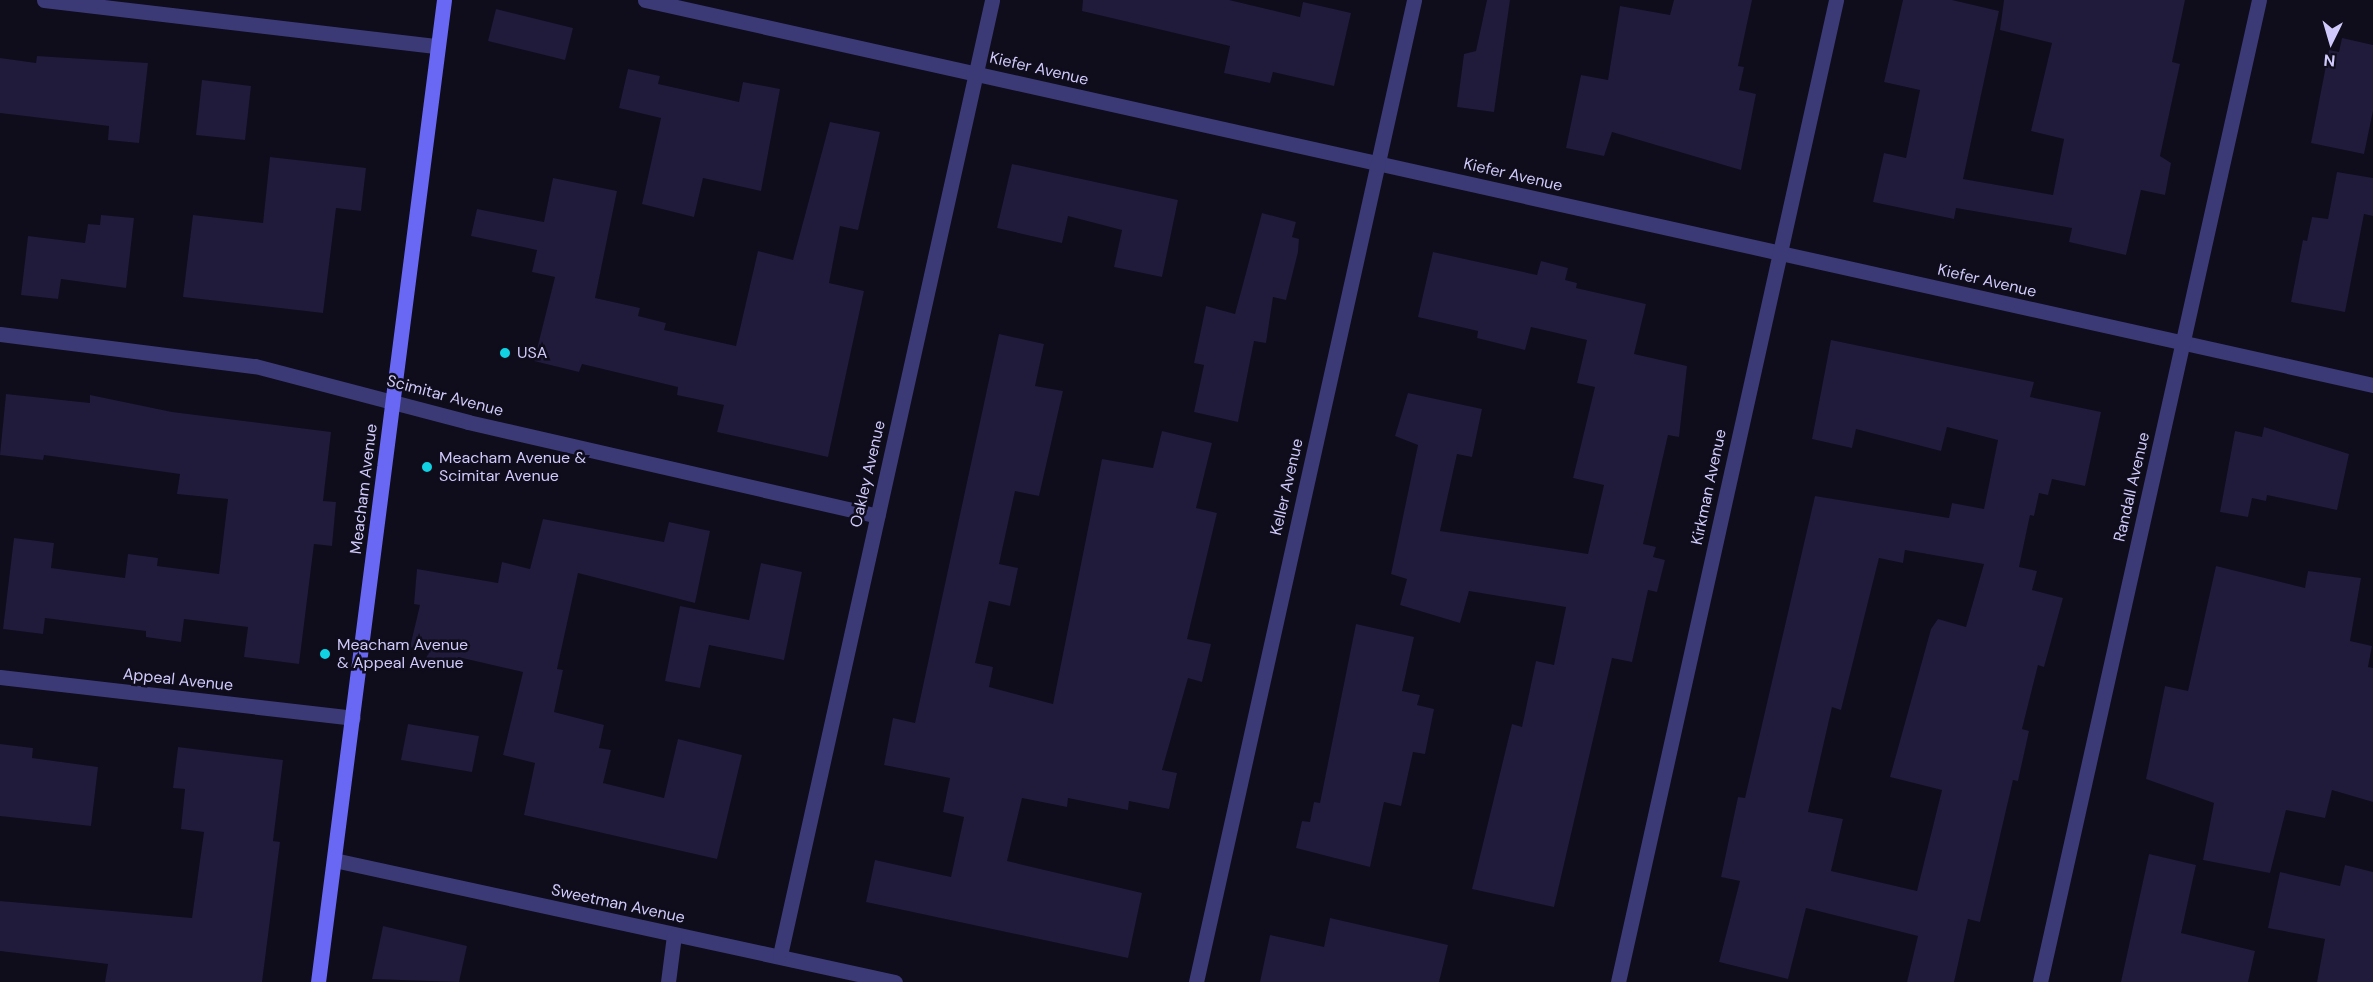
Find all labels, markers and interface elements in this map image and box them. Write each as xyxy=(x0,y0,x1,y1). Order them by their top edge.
north arrow xyxy=(2301,12,2361,72)
street label: Kiefer Avenue xyxy=(988,48,1090,90)
text: N xyxy=(2323,49,2336,71)
street label: Kiefer Avenue xyxy=(1462,154,1564,196)
street label: Kiefer Avenue xyxy=(1936,260,2038,302)
place label: USA xyxy=(517,343,547,363)
marker: USA xyxy=(498,346,512,360)
street label: Scimitar Avenue xyxy=(385,371,505,421)
street label: Oakley Avenue xyxy=(846,419,890,529)
street label: Meacham Avenue xyxy=(346,423,382,555)
street label: Kirkman Avenue xyxy=(1687,427,1731,547)
street label: Randall Avenue xyxy=(2110,430,2154,544)
street label: Keller Avenue xyxy=(1267,437,1307,537)
place label: Meacham Avenue & Scimitar Avenue xyxy=(439,448,586,486)
marker: Meacham Avenue & Scimitar Avenue xyxy=(420,460,434,474)
place label: Meacham Avenue & Appeal Avenue xyxy=(337,635,468,673)
marker: Meacham Avenue & Appeal Avenue xyxy=(318,647,332,661)
street label: Appeal Avenue xyxy=(122,665,234,695)
street label: Sweetman Avenue xyxy=(549,880,687,928)

